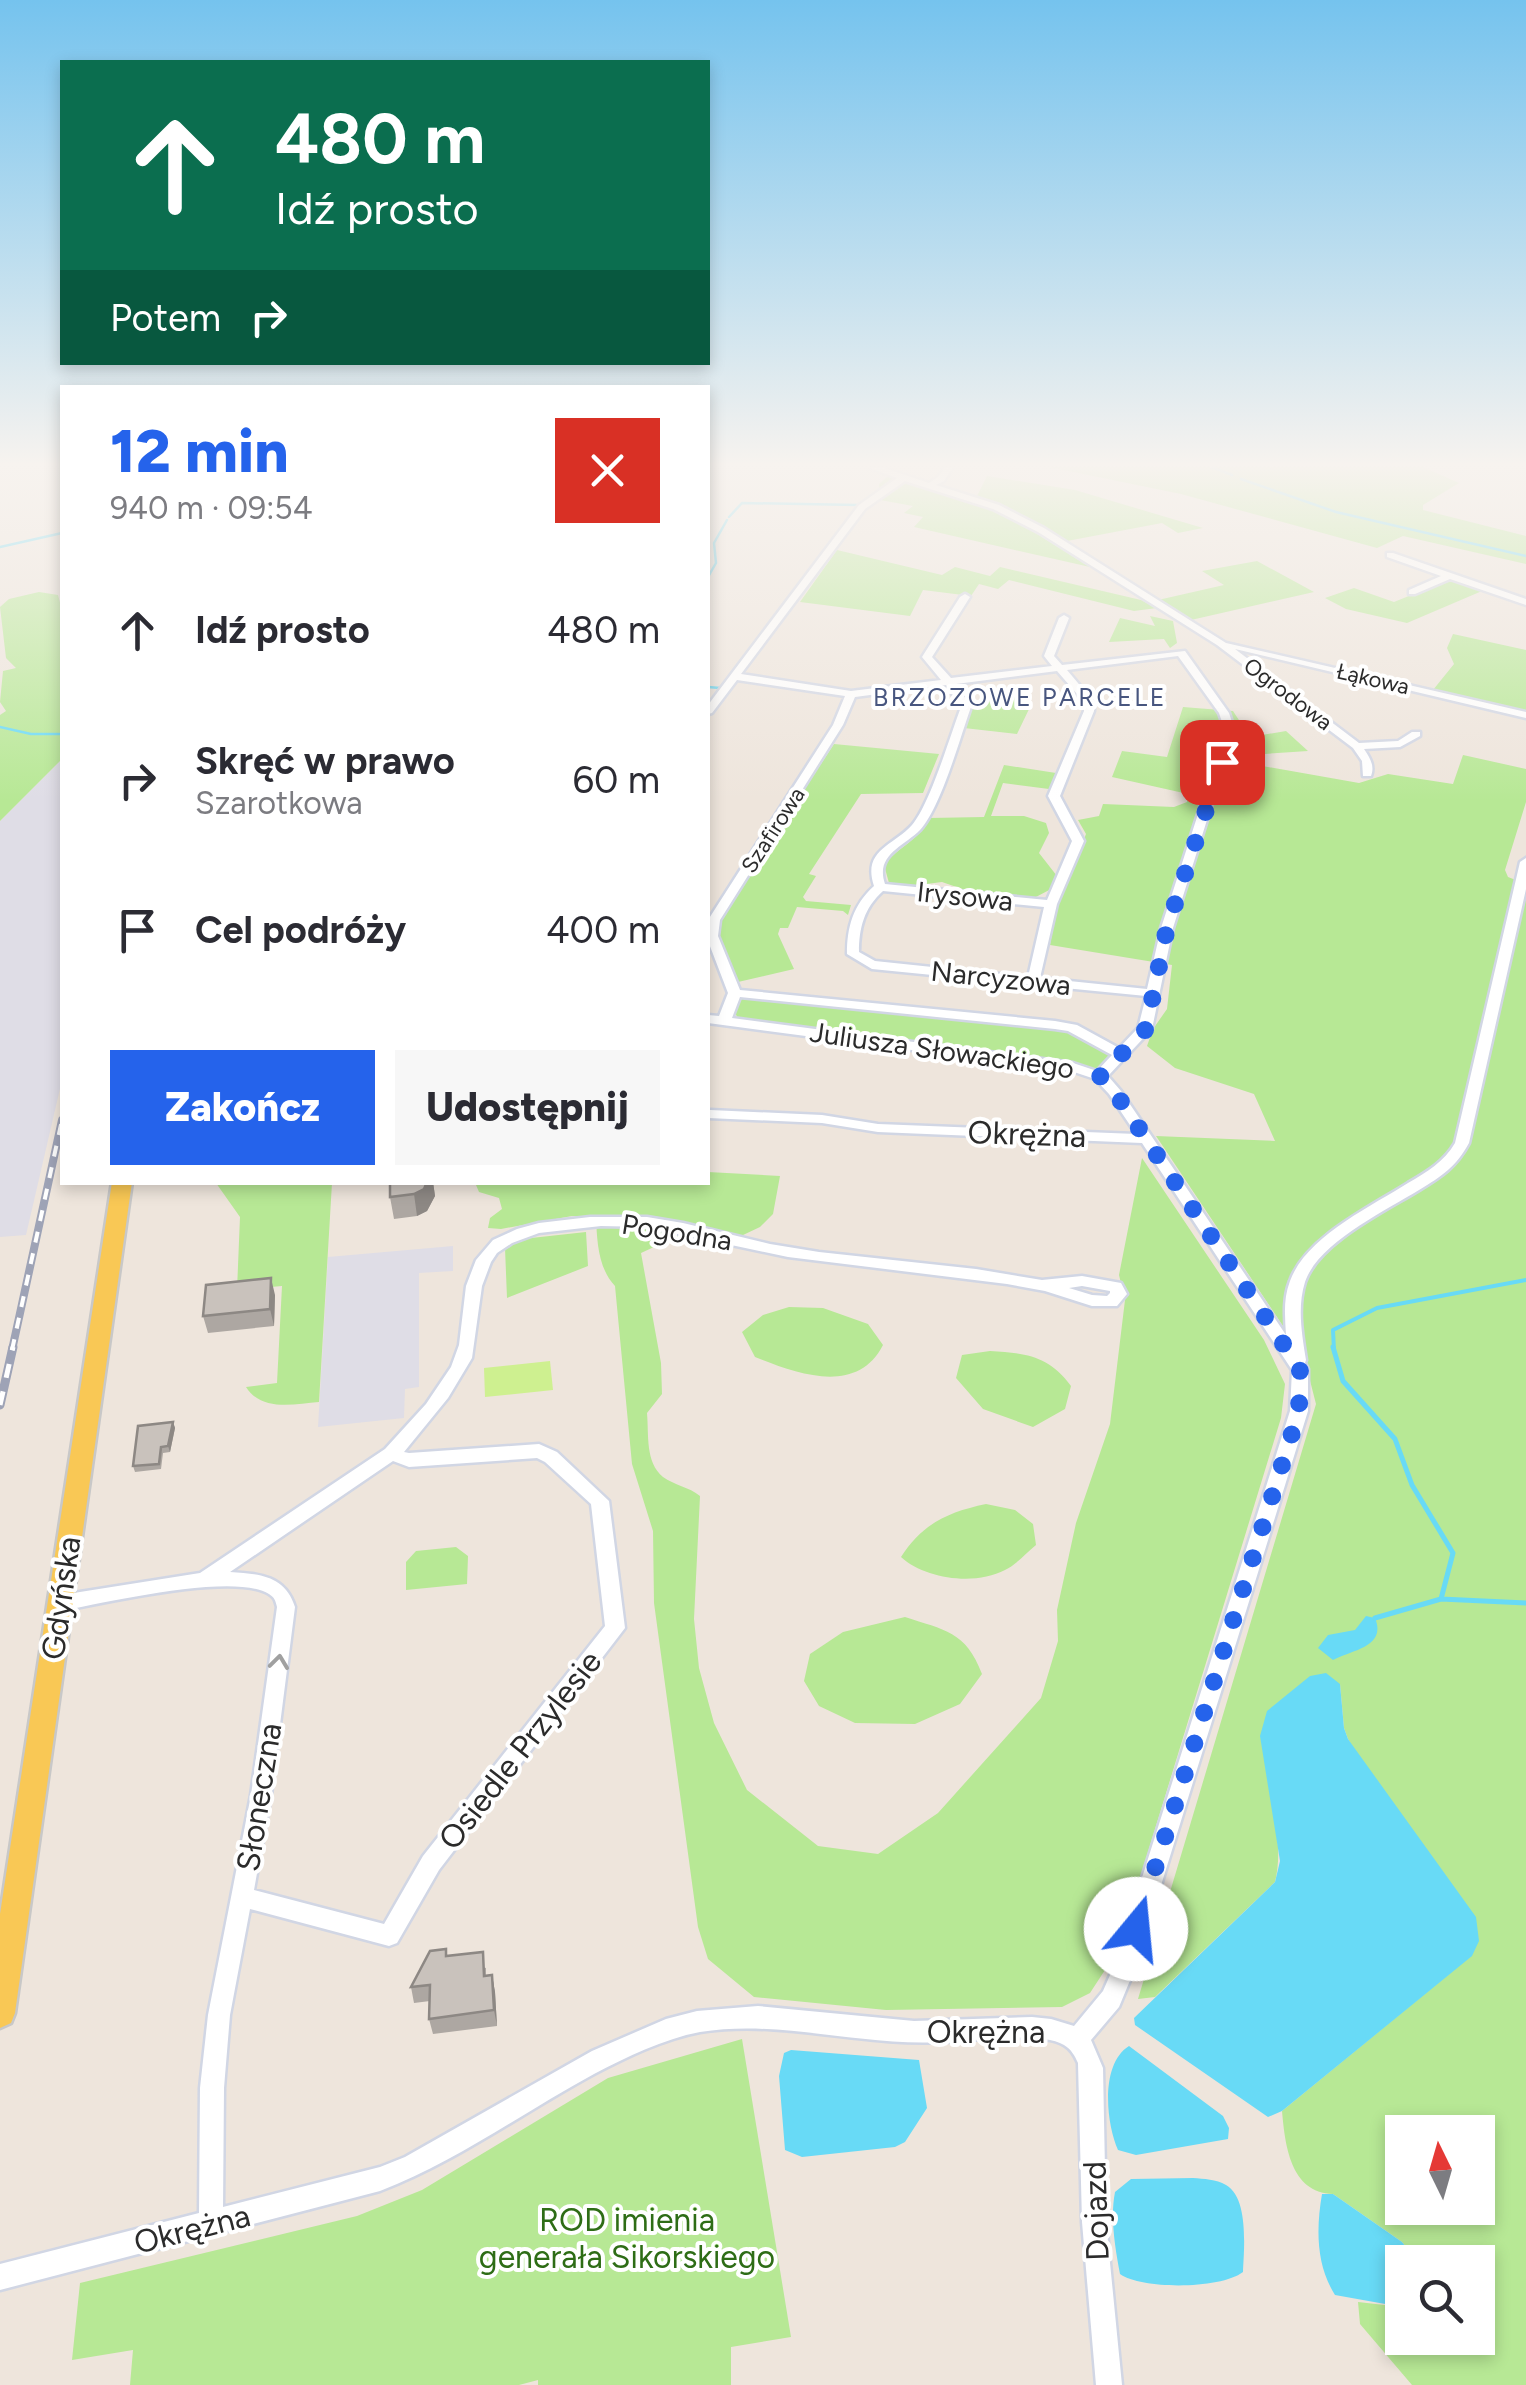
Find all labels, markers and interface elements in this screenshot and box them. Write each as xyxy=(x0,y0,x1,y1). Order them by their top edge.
text: 480 m xyxy=(275,96,485,181)
icon: ahead xyxy=(110,100,240,230)
text: Idź prosto xyxy=(275,181,479,235)
icon: right xyxy=(241,290,296,345)
text: Potem xyxy=(110,295,221,341)
text: 12 min xyxy=(110,415,289,487)
button: close xyxy=(555,418,660,523)
text: 940 m · 09:54 xyxy=(110,489,313,527)
icon: ahead xyxy=(110,603,165,658)
text: Idź prosto xyxy=(195,607,370,653)
text: 480 m xyxy=(547,607,660,653)
street label: Ogrodowa xyxy=(1238,652,1338,736)
street label: Łąkowa xyxy=(1334,658,1412,700)
district label: BRZOZOWE PARCELE xyxy=(873,682,1167,712)
pin xyxy=(1180,720,1265,805)
icon: arrive xyxy=(1195,735,1250,790)
text: Skręć w prawo xyxy=(195,738,455,784)
icon: right xyxy=(110,753,165,808)
text: 60 m xyxy=(572,757,660,803)
street label: Szafirowa xyxy=(735,782,811,878)
text: Szarotkowa xyxy=(195,784,363,822)
street label: Irysowa xyxy=(915,874,1015,918)
icon: arrive xyxy=(110,903,165,958)
text: Cel podróży xyxy=(195,907,406,953)
text: 400 m xyxy=(546,907,660,953)
street label: Narcyzowa xyxy=(929,954,1073,1002)
street label: Juliusza Słowackiego xyxy=(808,1015,1076,1085)
button: Zakończ xyxy=(110,1050,375,1165)
button: Udostępnij xyxy=(395,1050,660,1165)
street label: Okrężna xyxy=(967,1113,1087,1155)
street label: Pogodna xyxy=(619,1207,735,1257)
street label: Gdyńska xyxy=(34,1534,88,1662)
street label: Osiedle Przylesie xyxy=(431,1643,609,1857)
one-way arrow xyxy=(268,1654,289,1670)
street label: Słoneczna xyxy=(229,1720,289,1874)
position arrow xyxy=(1084,1877,1188,1981)
street label: Okrężna xyxy=(927,2013,1045,2051)
north arrow xyxy=(1385,2115,1495,2225)
map controls xyxy=(1385,2115,1495,2355)
street label: Dojazd xyxy=(1075,2160,1117,2262)
street label: Okrężna xyxy=(130,2196,254,2262)
park label: ROD imienia generała Sikorskiego xyxy=(479,2201,775,2276)
button: search xyxy=(1385,2245,1495,2355)

